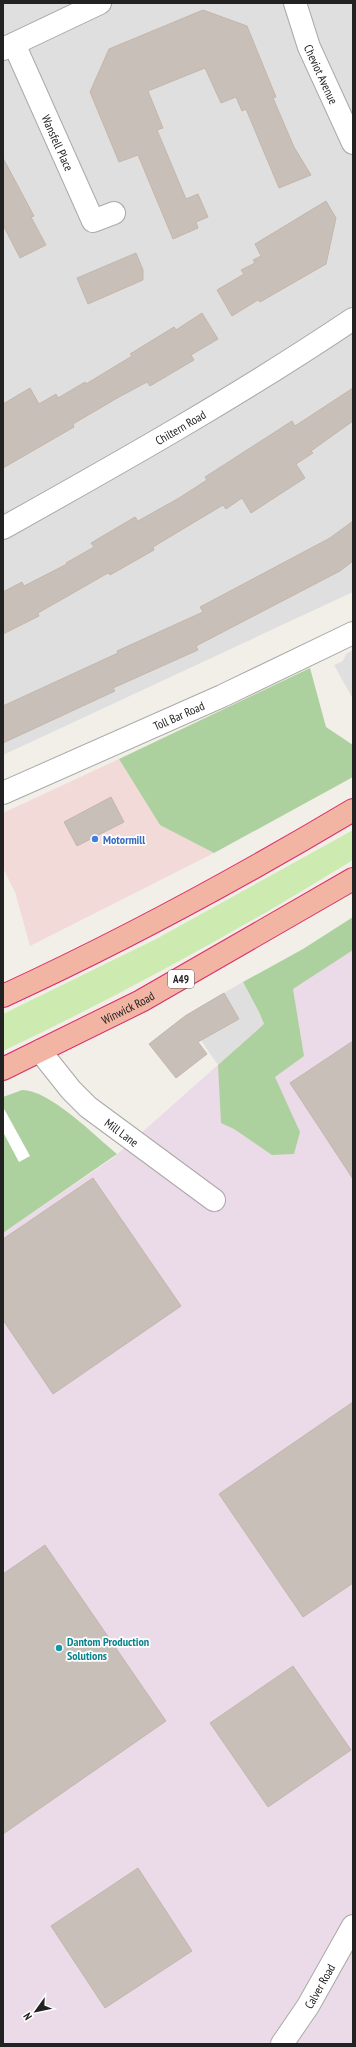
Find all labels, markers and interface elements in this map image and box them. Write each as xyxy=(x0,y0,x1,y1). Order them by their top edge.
street label: Cheviot Avenue xyxy=(301,42,342,106)
street label: Wansfell Place xyxy=(39,112,77,173)
street label: Chiltern Road xyxy=(152,406,208,448)
street label: Toll Bar Road xyxy=(151,697,206,733)
place label: Motormill xyxy=(103,832,145,847)
marker: Motormill xyxy=(90,834,100,844)
road number: A49 xyxy=(168,970,194,988)
street label: Winwick Road xyxy=(99,988,157,1027)
street label: Mill Lane xyxy=(102,1115,142,1149)
place label: Dantom Production Solutions xyxy=(67,1634,149,1663)
marker: Dantom Production Solutions xyxy=(54,1643,64,1653)
street label: Calver Road xyxy=(301,1961,338,2011)
north arrow xyxy=(16,1991,56,2031)
text: N xyxy=(20,2010,35,2023)

